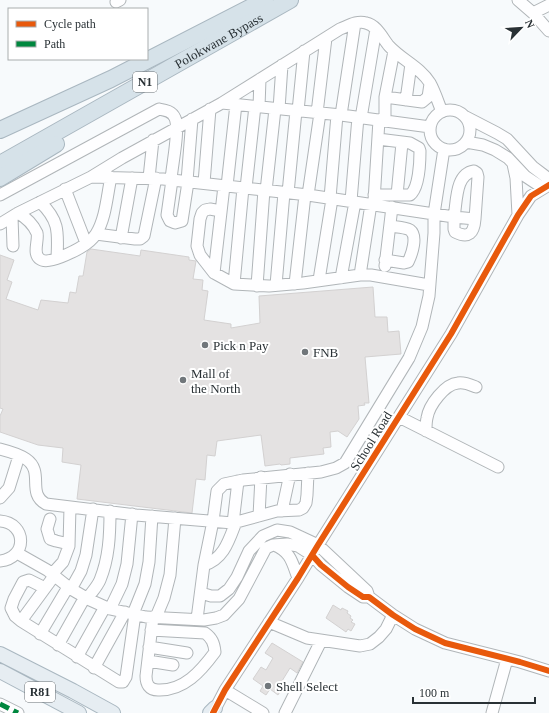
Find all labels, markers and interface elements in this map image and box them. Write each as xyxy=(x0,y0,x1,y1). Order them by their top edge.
legend xyxy=(8,8,148,60)
north arrow xyxy=(501,8,541,48)
street label: Polokwane Bypass xyxy=(172,10,265,71)
text: Cycle path xyxy=(44,17,96,31)
text: N xyxy=(523,18,537,30)
text: Path xyxy=(44,37,65,51)
road number: N1 xyxy=(133,72,157,92)
place label: Pick n Pay xyxy=(213,338,269,353)
marker: Pick n Pay xyxy=(200,340,210,350)
place label: FNB xyxy=(313,345,339,360)
marker: FNB xyxy=(300,347,310,357)
place label: Mall of the North xyxy=(191,366,241,396)
marker: Mall of the North xyxy=(178,375,188,385)
street label: School Road xyxy=(347,408,395,473)
place label: Shell Select xyxy=(276,679,338,694)
scale bar xyxy=(413,679,535,705)
marker: Shell Select xyxy=(263,681,273,691)
road number: R81 xyxy=(25,682,55,702)
text: 100 m xyxy=(419,686,450,700)

